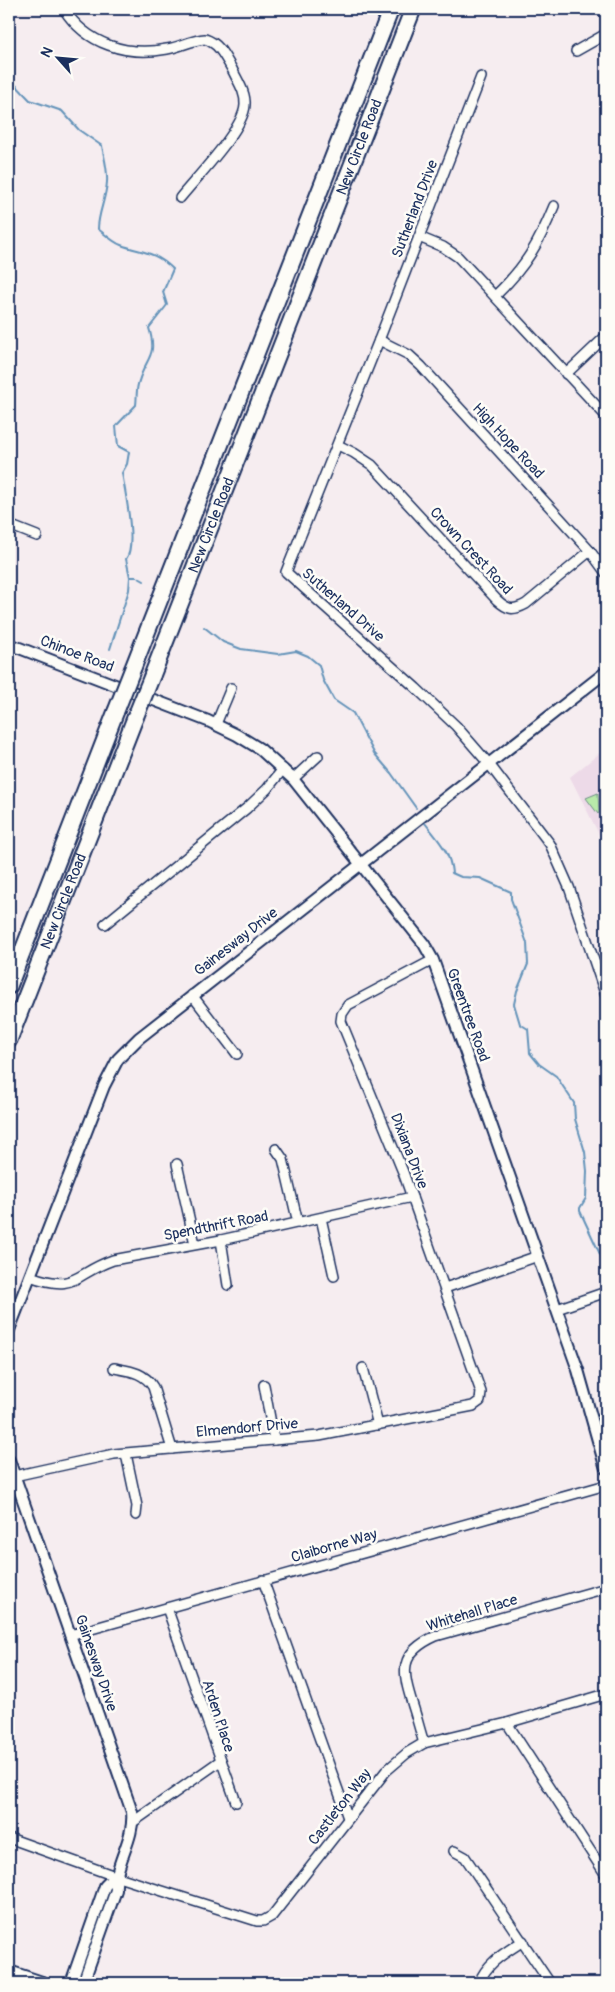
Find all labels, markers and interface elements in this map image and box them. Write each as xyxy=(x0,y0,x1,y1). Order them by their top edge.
north arrow xyxy=(32,32,82,82)
text: N xyxy=(37,44,57,60)
street label: New Circle Road xyxy=(332,96,386,198)
street label: Sutherland Drive xyxy=(388,157,443,261)
street label: High Hope Road xyxy=(468,399,548,483)
street label: New Circle Road xyxy=(184,475,238,576)
street label: Crown Crest Road xyxy=(426,503,516,599)
street label: Sutherland Drive xyxy=(298,564,389,646)
street label: Chinoe Road xyxy=(37,631,117,677)
street label: New Circle Road xyxy=(36,851,91,952)
street label: Gainesway Drive xyxy=(190,903,282,981)
street label: Greentree Road xyxy=(442,966,494,1064)
street label: Dixiana Drive xyxy=(386,1110,432,1192)
street label: Spendthrift Road xyxy=(162,1207,270,1245)
street label: Elmendorf Drive xyxy=(195,1414,299,1442)
street label: Claiborne Way xyxy=(289,1524,380,1567)
street label: Whitehall Place xyxy=(424,1590,520,1636)
street label: Gainesway Drive xyxy=(71,1612,122,1714)
street label: Arden Place xyxy=(197,1677,239,1755)
street label: Castleton Way xyxy=(304,1765,376,1849)

